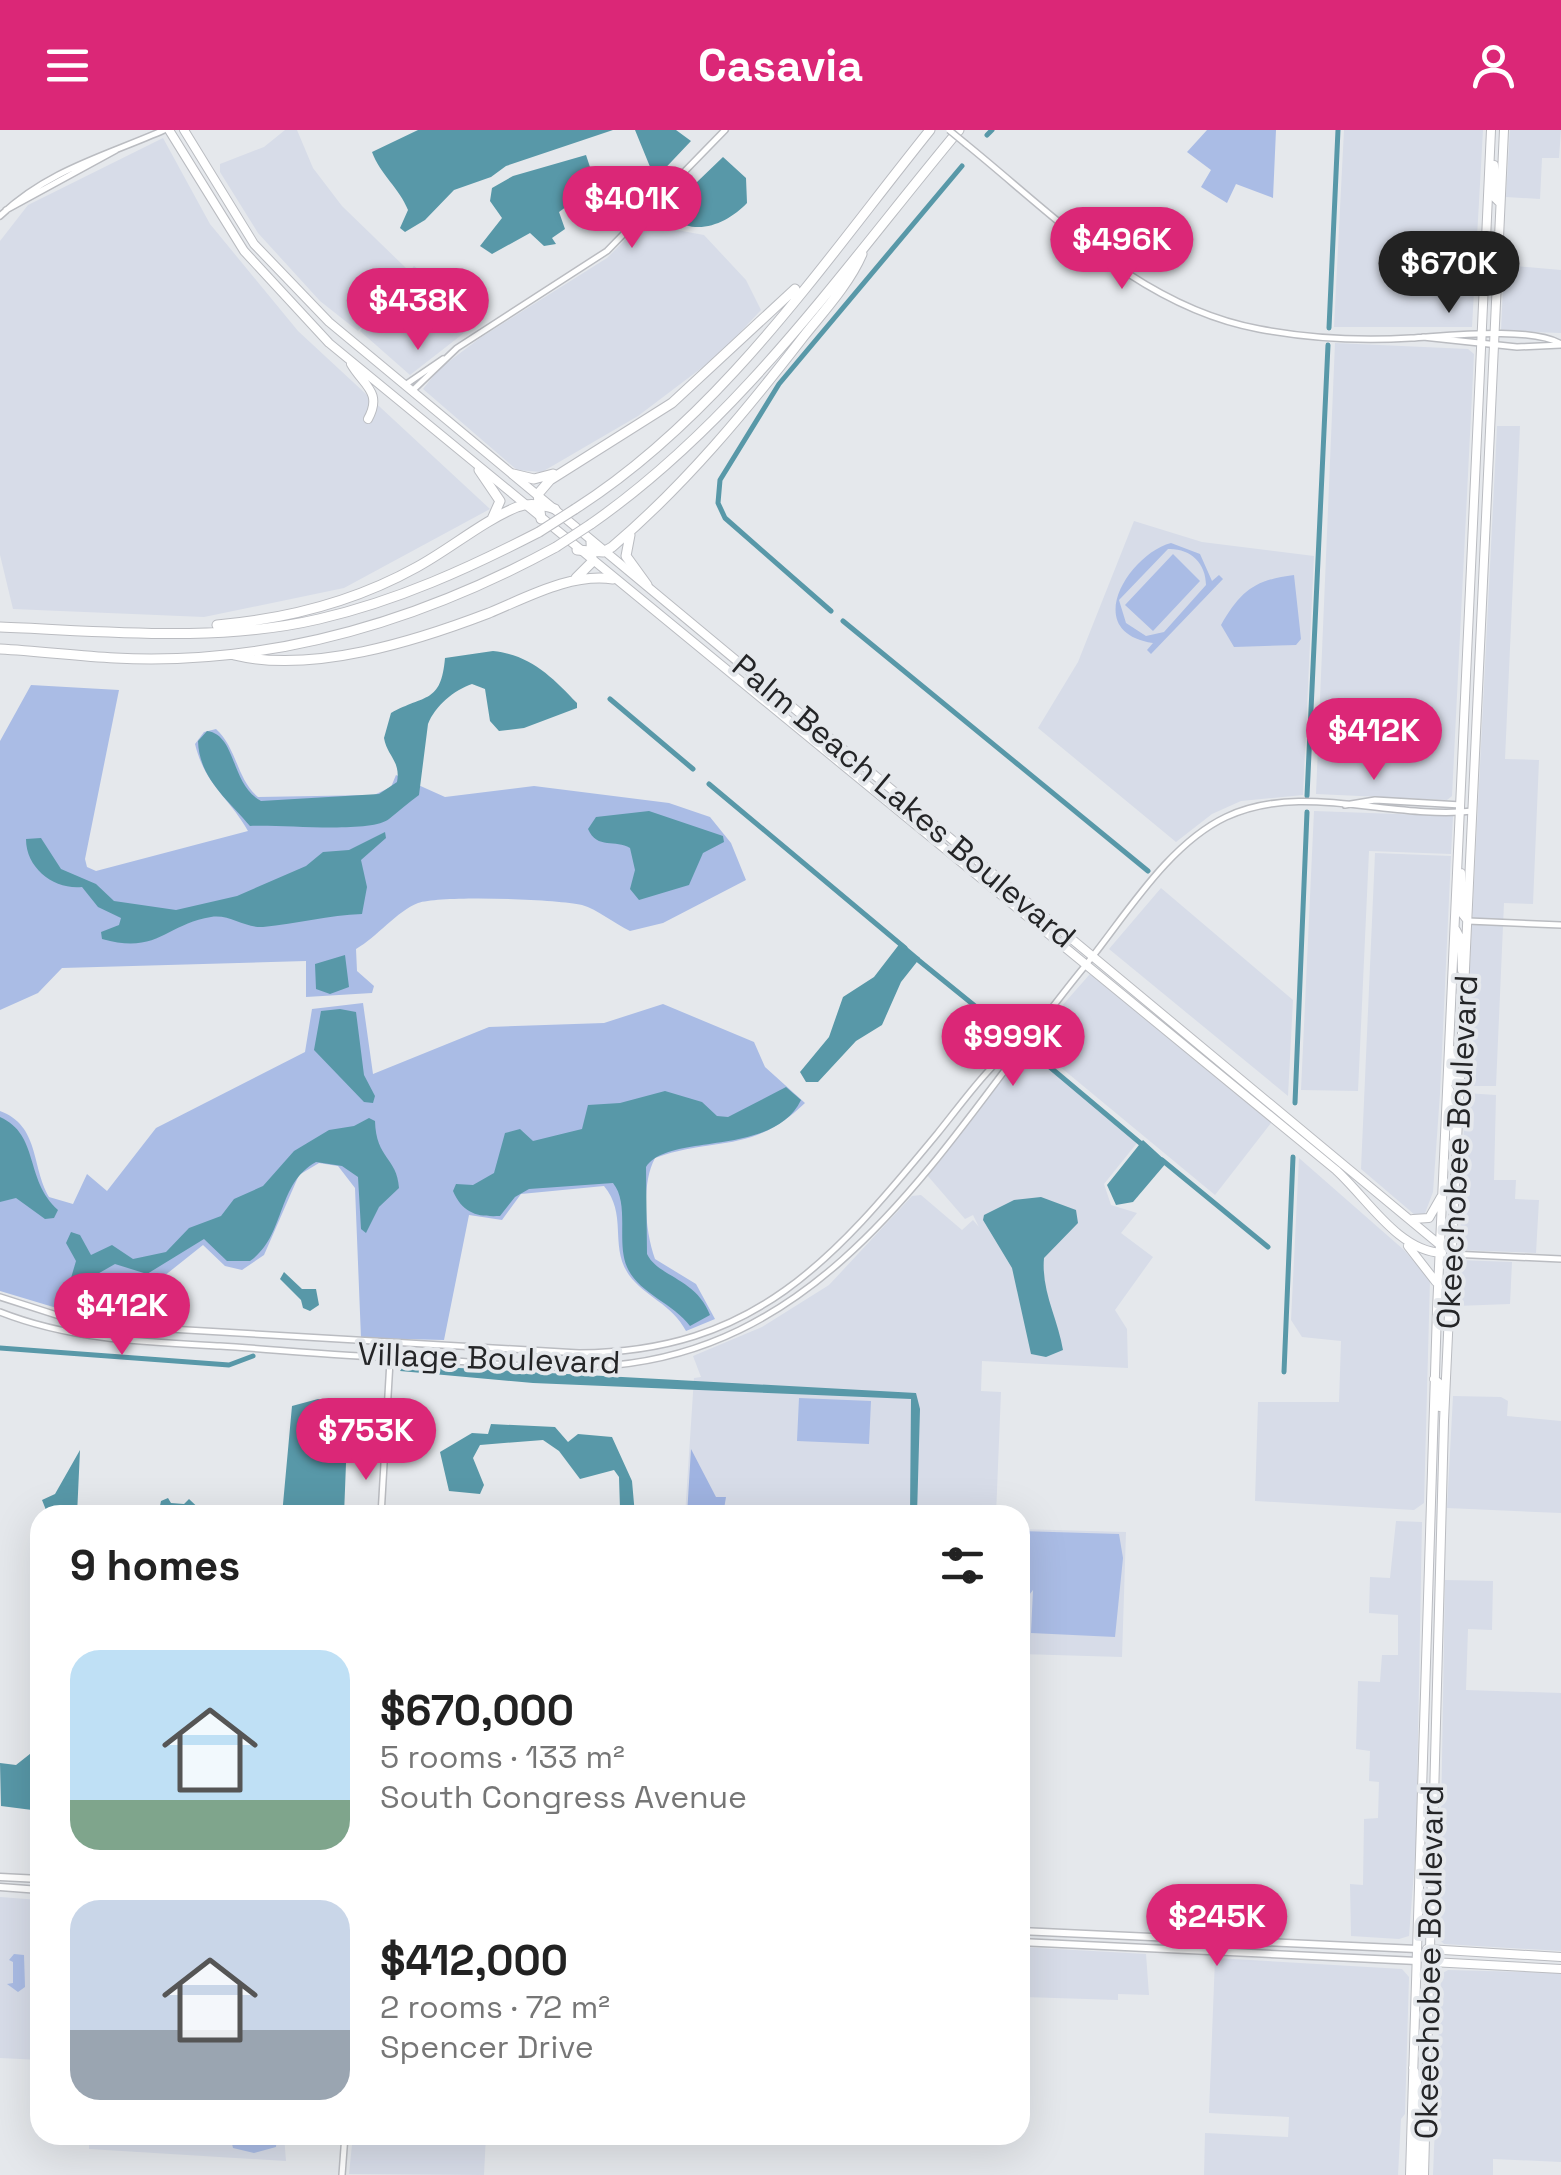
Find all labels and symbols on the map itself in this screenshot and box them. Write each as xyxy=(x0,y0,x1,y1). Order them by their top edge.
pin: $401K xyxy=(562,166,702,251)
pin: $496K xyxy=(1052,207,1192,292)
pin: $670K xyxy=(1379,231,1519,316)
pin: $438K xyxy=(348,268,488,353)
street label: Palm Beach Lakes Boulevard xyxy=(724,646,1084,956)
pin: $412K xyxy=(1304,698,1444,783)
street label: Okeechobee Boulevard xyxy=(1428,974,1486,1330)
pin: $999K xyxy=(943,1004,1083,1089)
pin: $412K xyxy=(52,1273,192,1358)
street label: Village Boulevard xyxy=(357,1333,621,1383)
pin: $753K xyxy=(296,1398,436,1483)
street label: Okeechobee Boulevard xyxy=(1406,1784,1452,2140)
pin: $245K xyxy=(1147,1884,1287,1969)

